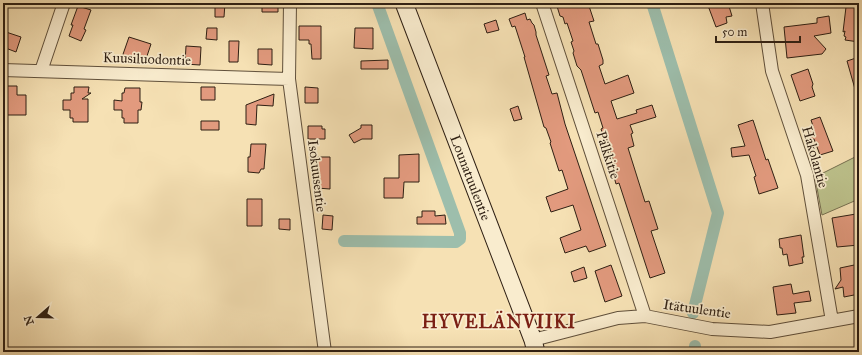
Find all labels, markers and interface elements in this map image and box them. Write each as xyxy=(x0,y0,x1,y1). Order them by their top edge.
scale bar xyxy=(716,18,800,44)
text: 50 m xyxy=(722,25,747,39)
street label: Kuusiluodontie xyxy=(103,49,192,69)
street label: Hakolantie xyxy=(798,124,832,190)
street label: Pälkkitie xyxy=(592,129,624,181)
street label: Lounatuulentie xyxy=(447,133,495,223)
street label: Isokuusentie xyxy=(304,139,330,213)
street label: Itätuulentie xyxy=(662,296,732,322)
north arrow xyxy=(18,297,58,337)
district label: HYVELÄNVIIKI xyxy=(422,310,576,333)
text: N xyxy=(21,313,37,327)

